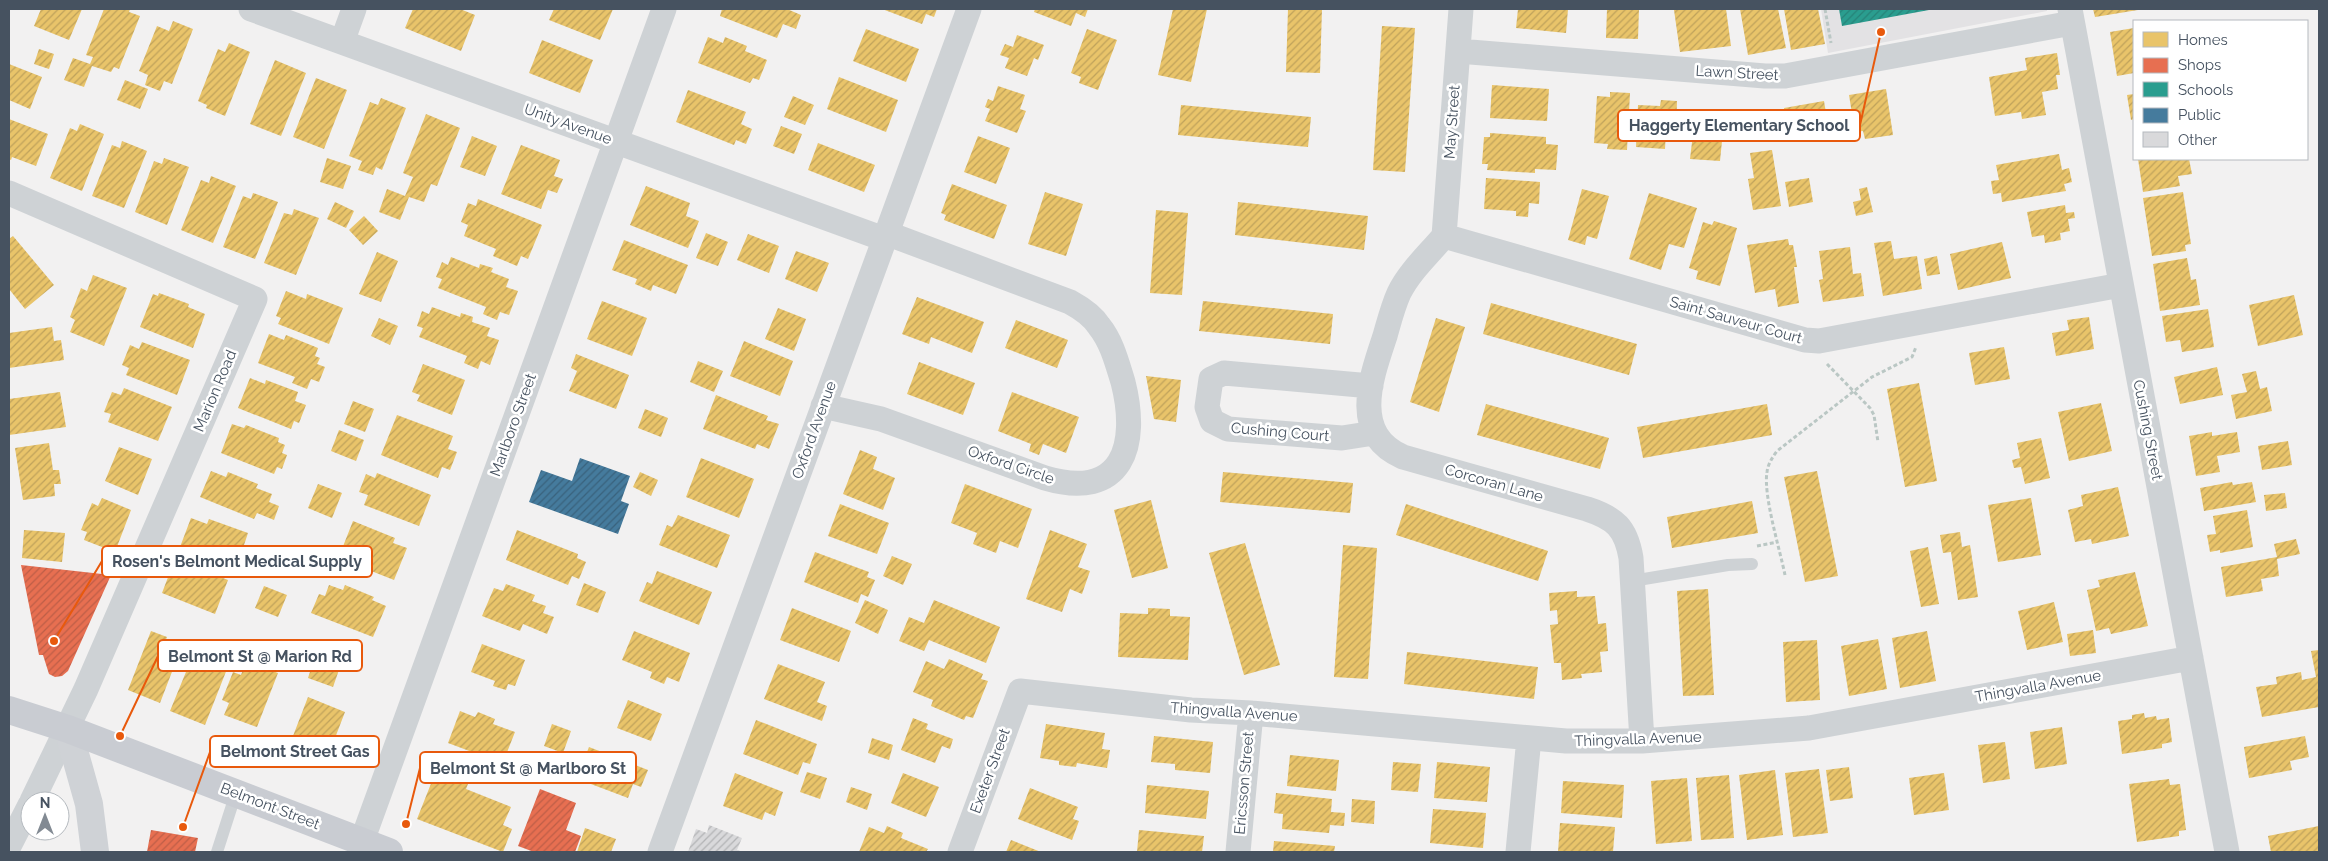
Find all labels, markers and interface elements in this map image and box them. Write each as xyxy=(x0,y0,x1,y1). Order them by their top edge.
legend xyxy=(2133,20,2308,160)
text: Homes xyxy=(2178,31,2228,49)
text: Shops xyxy=(2178,56,2221,74)
street label: Lawn Street xyxy=(1695,62,1779,84)
text: Schools xyxy=(2178,81,2233,99)
street label: May Street xyxy=(1440,84,1464,160)
street label: Unity Avenue xyxy=(522,100,614,148)
text: Public xyxy=(2178,106,2221,124)
callout: Haggerty Elementary School xyxy=(1618,110,1860,141)
text: Haggerty Elementary School xyxy=(1629,116,1850,135)
text: Other xyxy=(2178,131,2218,149)
street label: Saint Sauveur Court xyxy=(1668,292,1804,348)
street label: Marion Road xyxy=(190,347,240,435)
street label: Marlboro Street xyxy=(486,371,540,479)
street label: Oxford Avenue xyxy=(788,378,840,481)
street label: Cushing Street xyxy=(2129,378,2167,482)
street label: Cushing Court xyxy=(1230,419,1330,445)
street label: Oxford Circle xyxy=(965,442,1057,488)
street label: Corcoran Lane xyxy=(1443,460,1546,506)
callout: Rosen's Belmont Medical Supply xyxy=(102,546,372,577)
text: Rosen's Belmont Medical Supply xyxy=(112,552,362,571)
callout: Belmont St @ Marion Rd xyxy=(158,640,362,671)
text: Belmont St @ Marion Rd xyxy=(168,647,352,666)
street label: Thingvalla Avenue xyxy=(1974,666,2103,706)
street label: Thingvalla Avenue xyxy=(1170,699,1298,725)
street label: Exeter Street xyxy=(966,726,1014,816)
street label: Thingvalla Avenue xyxy=(1574,728,1702,750)
street label: Ericsson Street xyxy=(1231,731,1257,835)
callout: Belmont Street Gas xyxy=(210,736,379,767)
text: Belmont Street Gas xyxy=(220,742,370,761)
callout: Belmont St @ Marlboro St xyxy=(420,752,636,783)
text: Belmont St @ Marlboro St xyxy=(430,759,626,778)
street label: Belmont Street xyxy=(218,779,322,833)
north arrow xyxy=(20,791,70,841)
text: N xyxy=(40,795,50,811)

